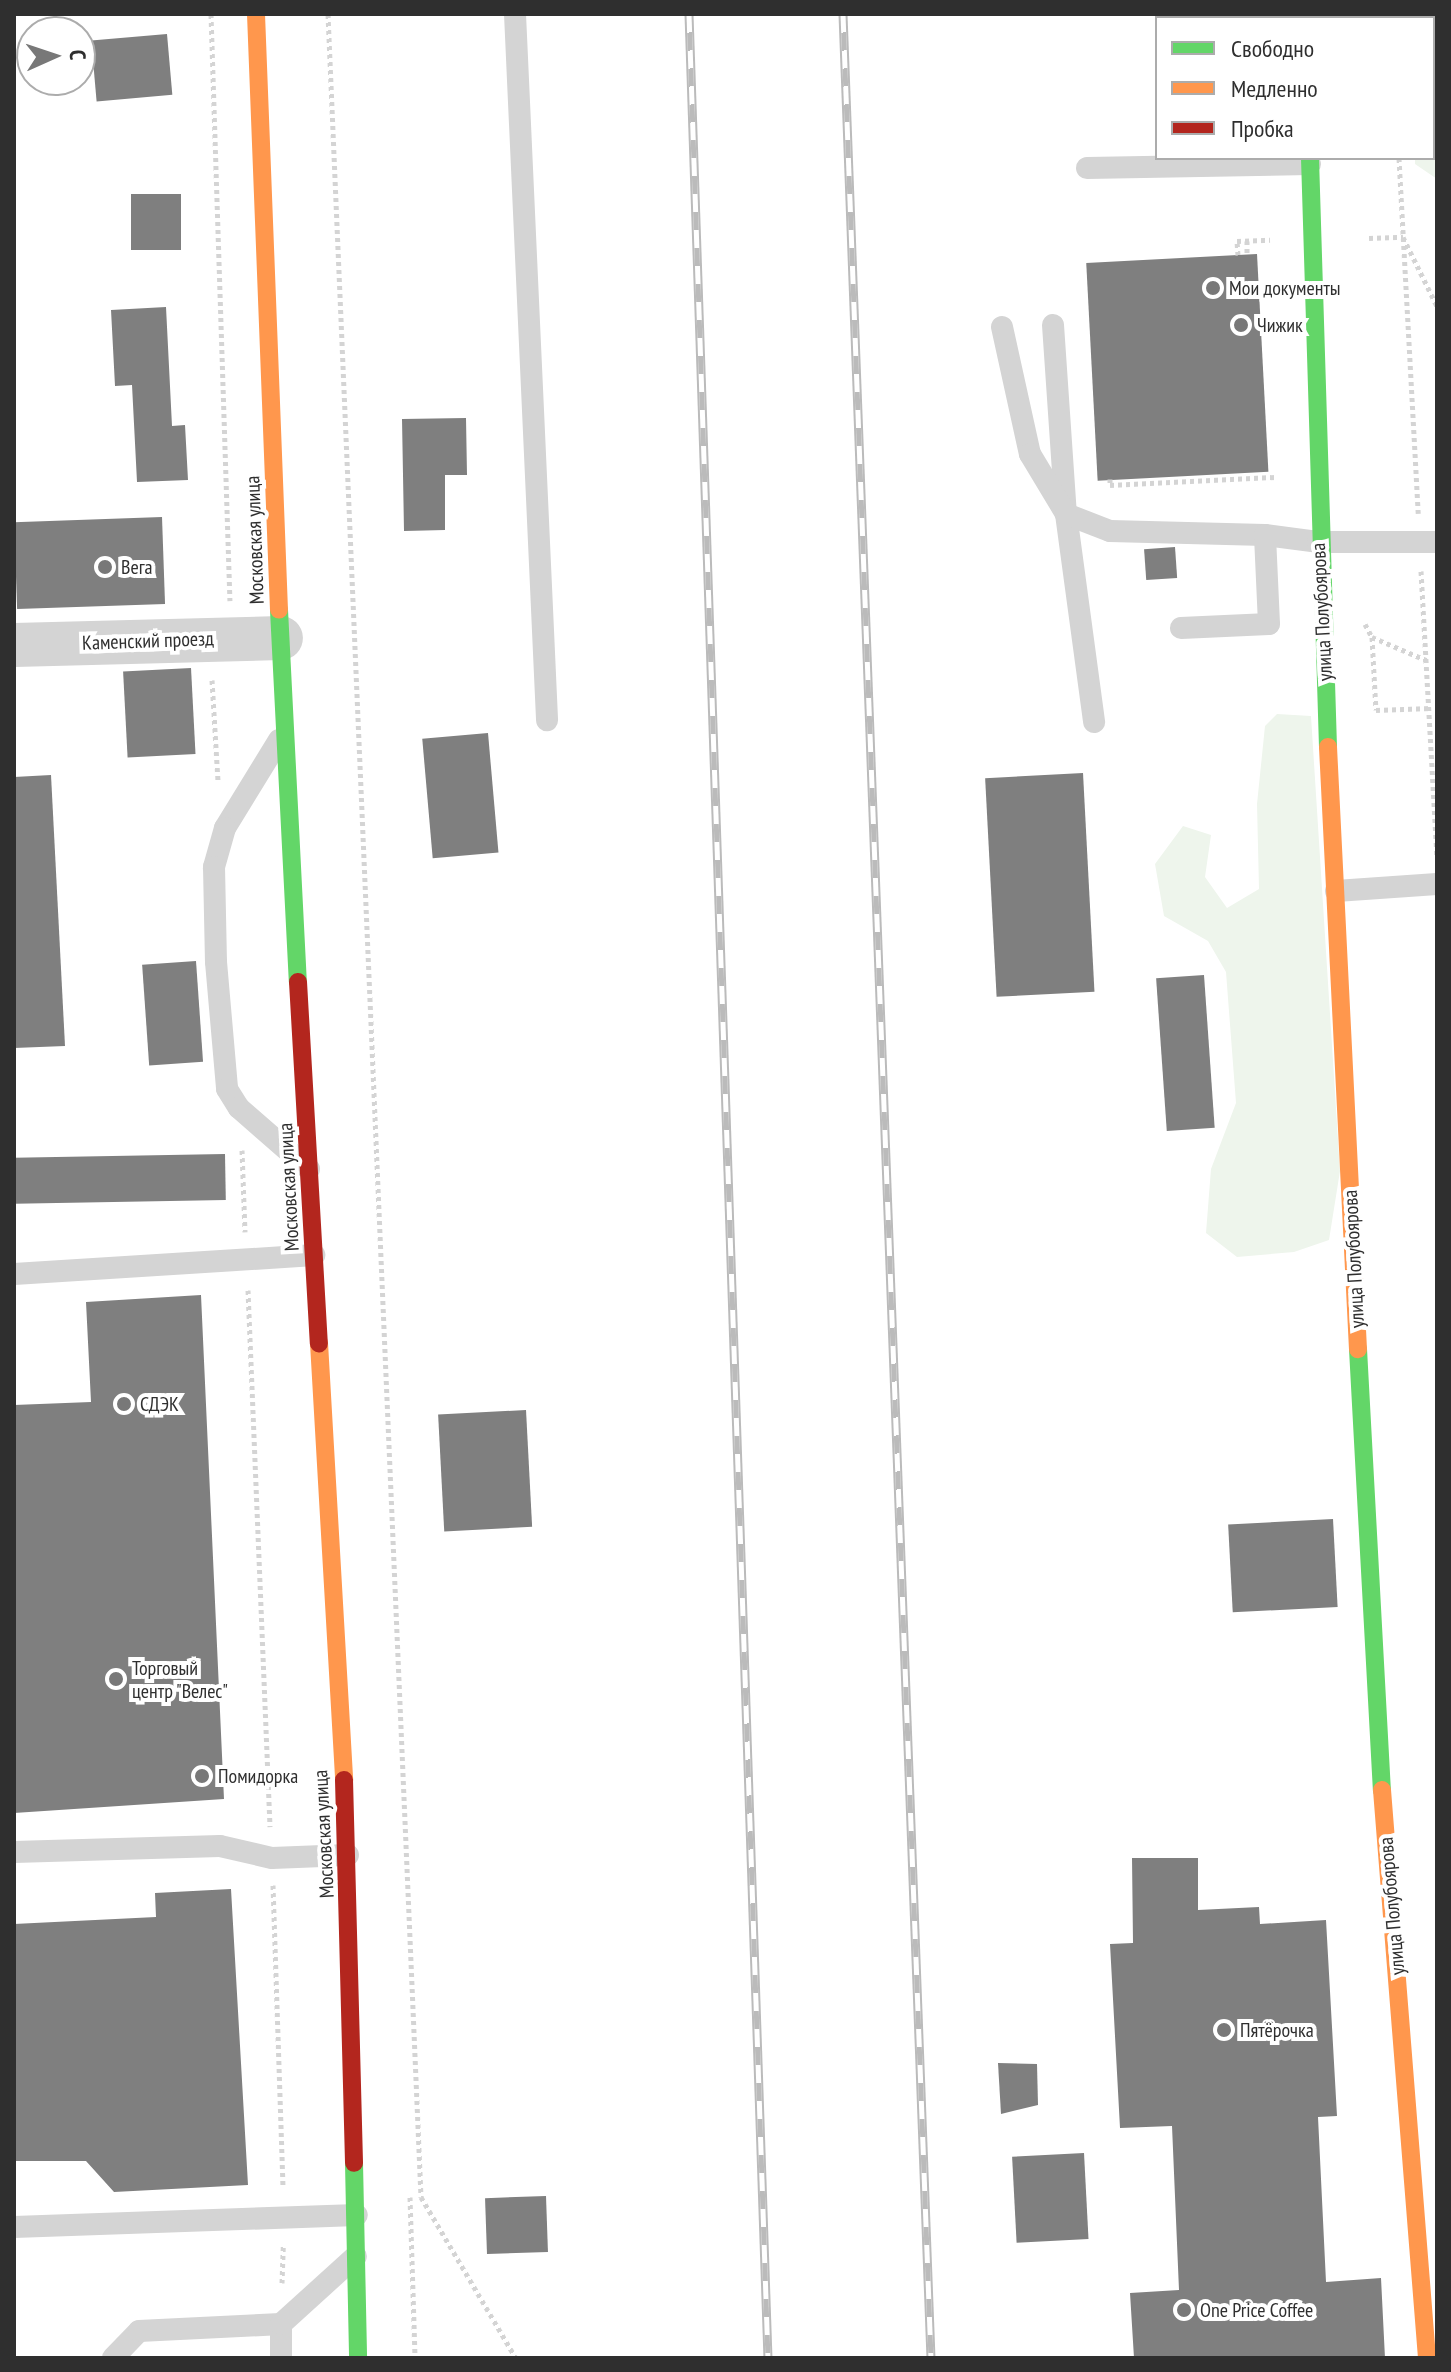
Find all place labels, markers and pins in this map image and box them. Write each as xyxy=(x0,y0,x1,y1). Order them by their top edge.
place label: Мои документы xyxy=(1229,276,1341,300)
marker: Мои документы xyxy=(1204,279,1222,297)
place label: Чижик xyxy=(1257,313,1303,337)
marker: Чижик xyxy=(1232,316,1250,334)
place label: Вега xyxy=(121,555,153,579)
marker: Вега xyxy=(96,558,114,576)
place label: СДЭК xyxy=(140,1392,179,1416)
marker: СДЭК xyxy=(115,1395,133,1413)
place label: Торговый центр "Велес" xyxy=(132,1656,229,1703)
marker: Торговый центр "Велес" xyxy=(107,1670,125,1688)
place label: Помидорка xyxy=(218,1764,298,1788)
marker: Помидорка xyxy=(193,1767,211,1785)
place label: Пятёрочка xyxy=(1240,2018,1314,2042)
marker: Пятёрочка xyxy=(1215,2021,1233,2039)
place label: One Price Coffee xyxy=(1200,2298,1313,2322)
marker: One Price Coffee xyxy=(1175,2301,1193,2319)

